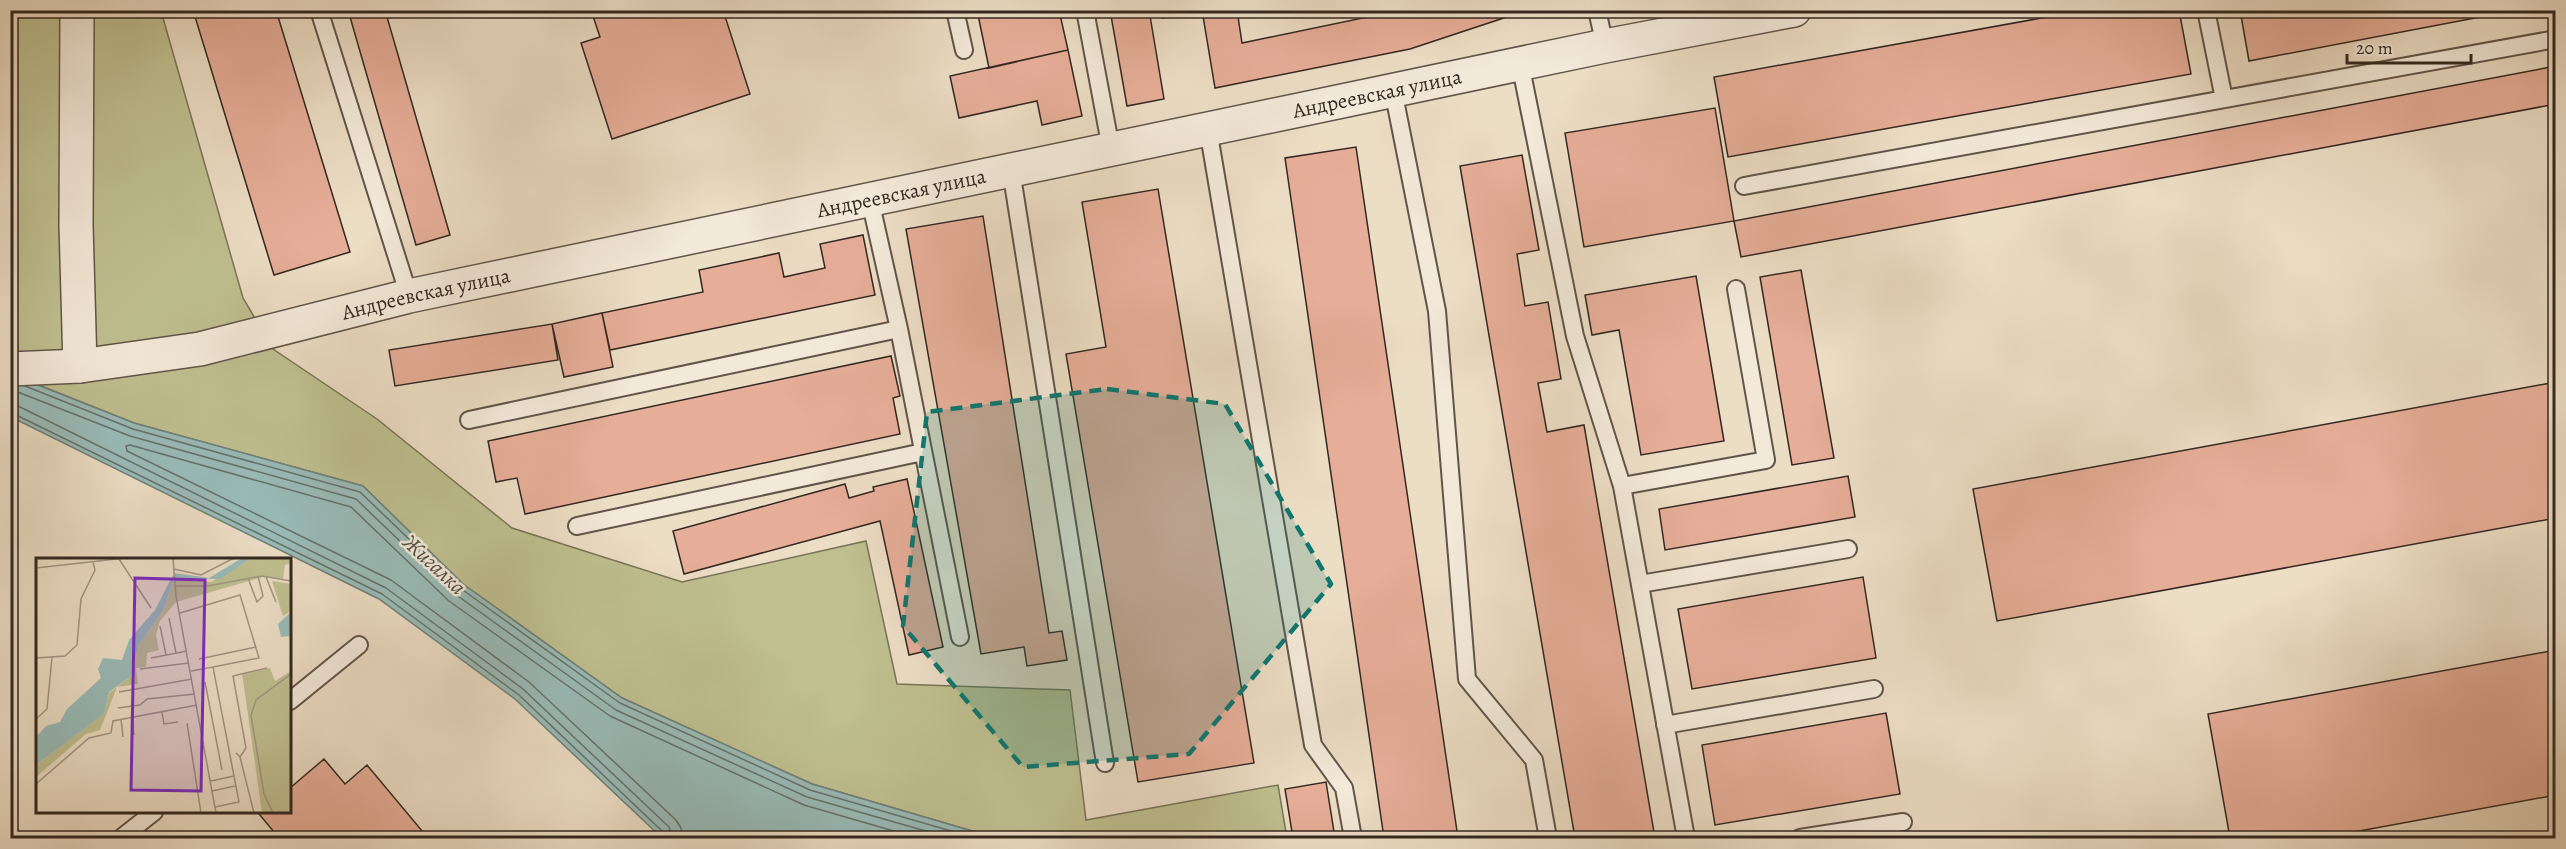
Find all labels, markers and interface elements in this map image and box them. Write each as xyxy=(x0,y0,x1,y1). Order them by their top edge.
scale bar xyxy=(2347,27,2472,65)
text: 20 m xyxy=(2356,36,2393,60)
street label: Андреевская улица xyxy=(1289,62,1464,125)
street label: Андреевская улица xyxy=(814,162,989,225)
street label: Андреевская улица xyxy=(338,261,513,327)
water label: Жигалка xyxy=(395,527,473,602)
inset map xyxy=(36,558,291,813)

